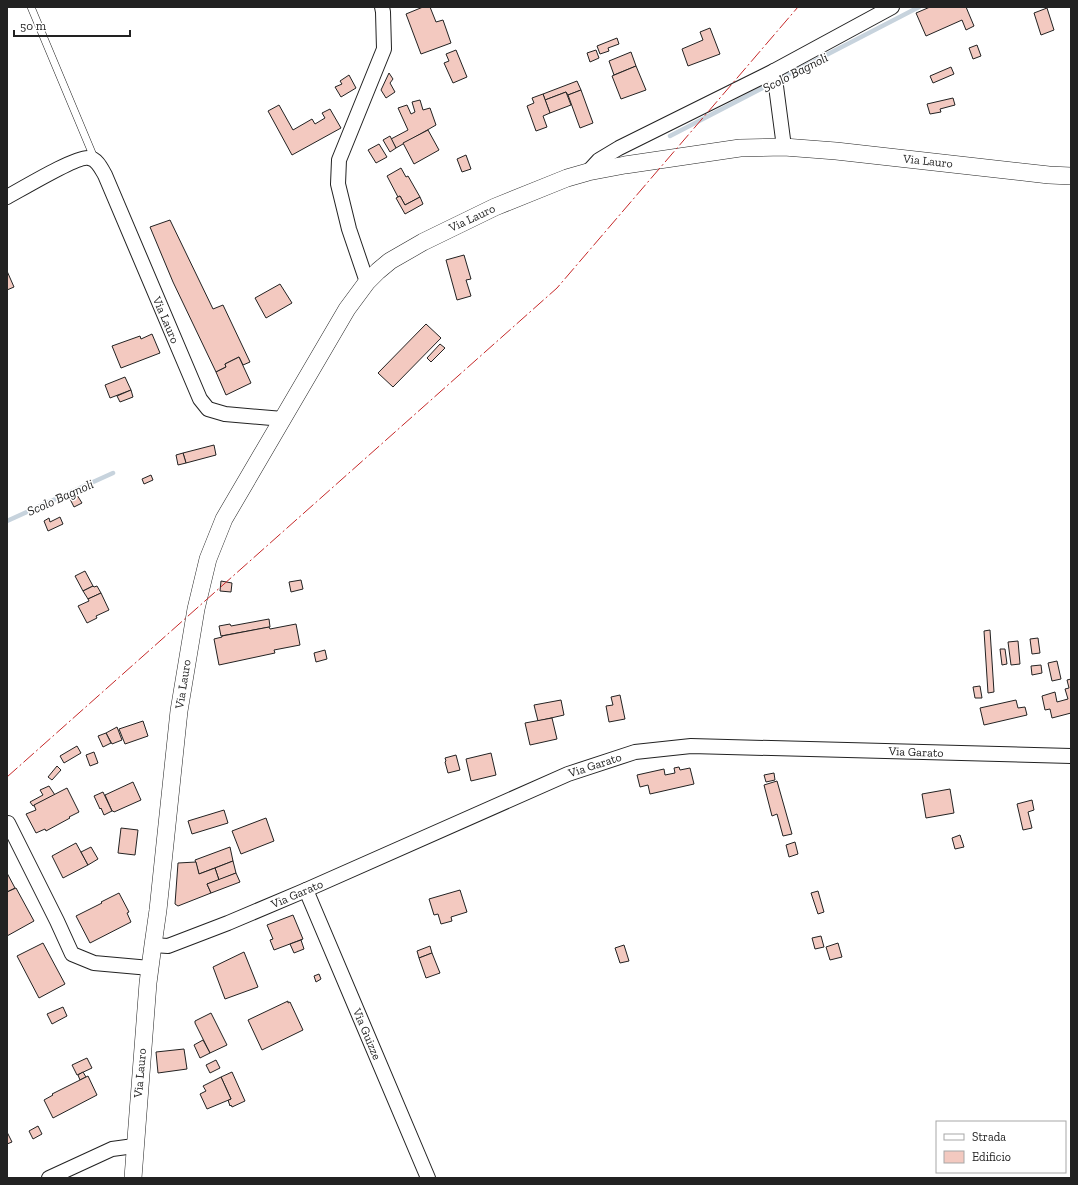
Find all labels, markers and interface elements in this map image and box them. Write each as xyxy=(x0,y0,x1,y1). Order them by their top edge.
scale bar xyxy=(14,12,130,38)
text: 50 m xyxy=(20,19,47,33)
water label: Scolo Bagnoli xyxy=(760,50,830,95)
street label: Via Lauro xyxy=(902,151,953,171)
street label: Via Lauro xyxy=(446,201,497,235)
street label: Via Lauro xyxy=(149,293,182,346)
water label: Scolo Bagnoli xyxy=(25,476,96,519)
street label: Via Lauro xyxy=(172,658,194,711)
street label: Via Garato xyxy=(887,744,944,760)
street label: Via Garato xyxy=(566,750,623,780)
street label: Via Garato xyxy=(268,877,325,912)
street label: Via Guizze xyxy=(350,1005,384,1062)
street label: Via Lauro xyxy=(131,1048,149,1099)
legend xyxy=(936,1121,1066,1173)
text: Strada xyxy=(972,1130,1006,1144)
text: Edificio xyxy=(972,1150,1011,1164)

